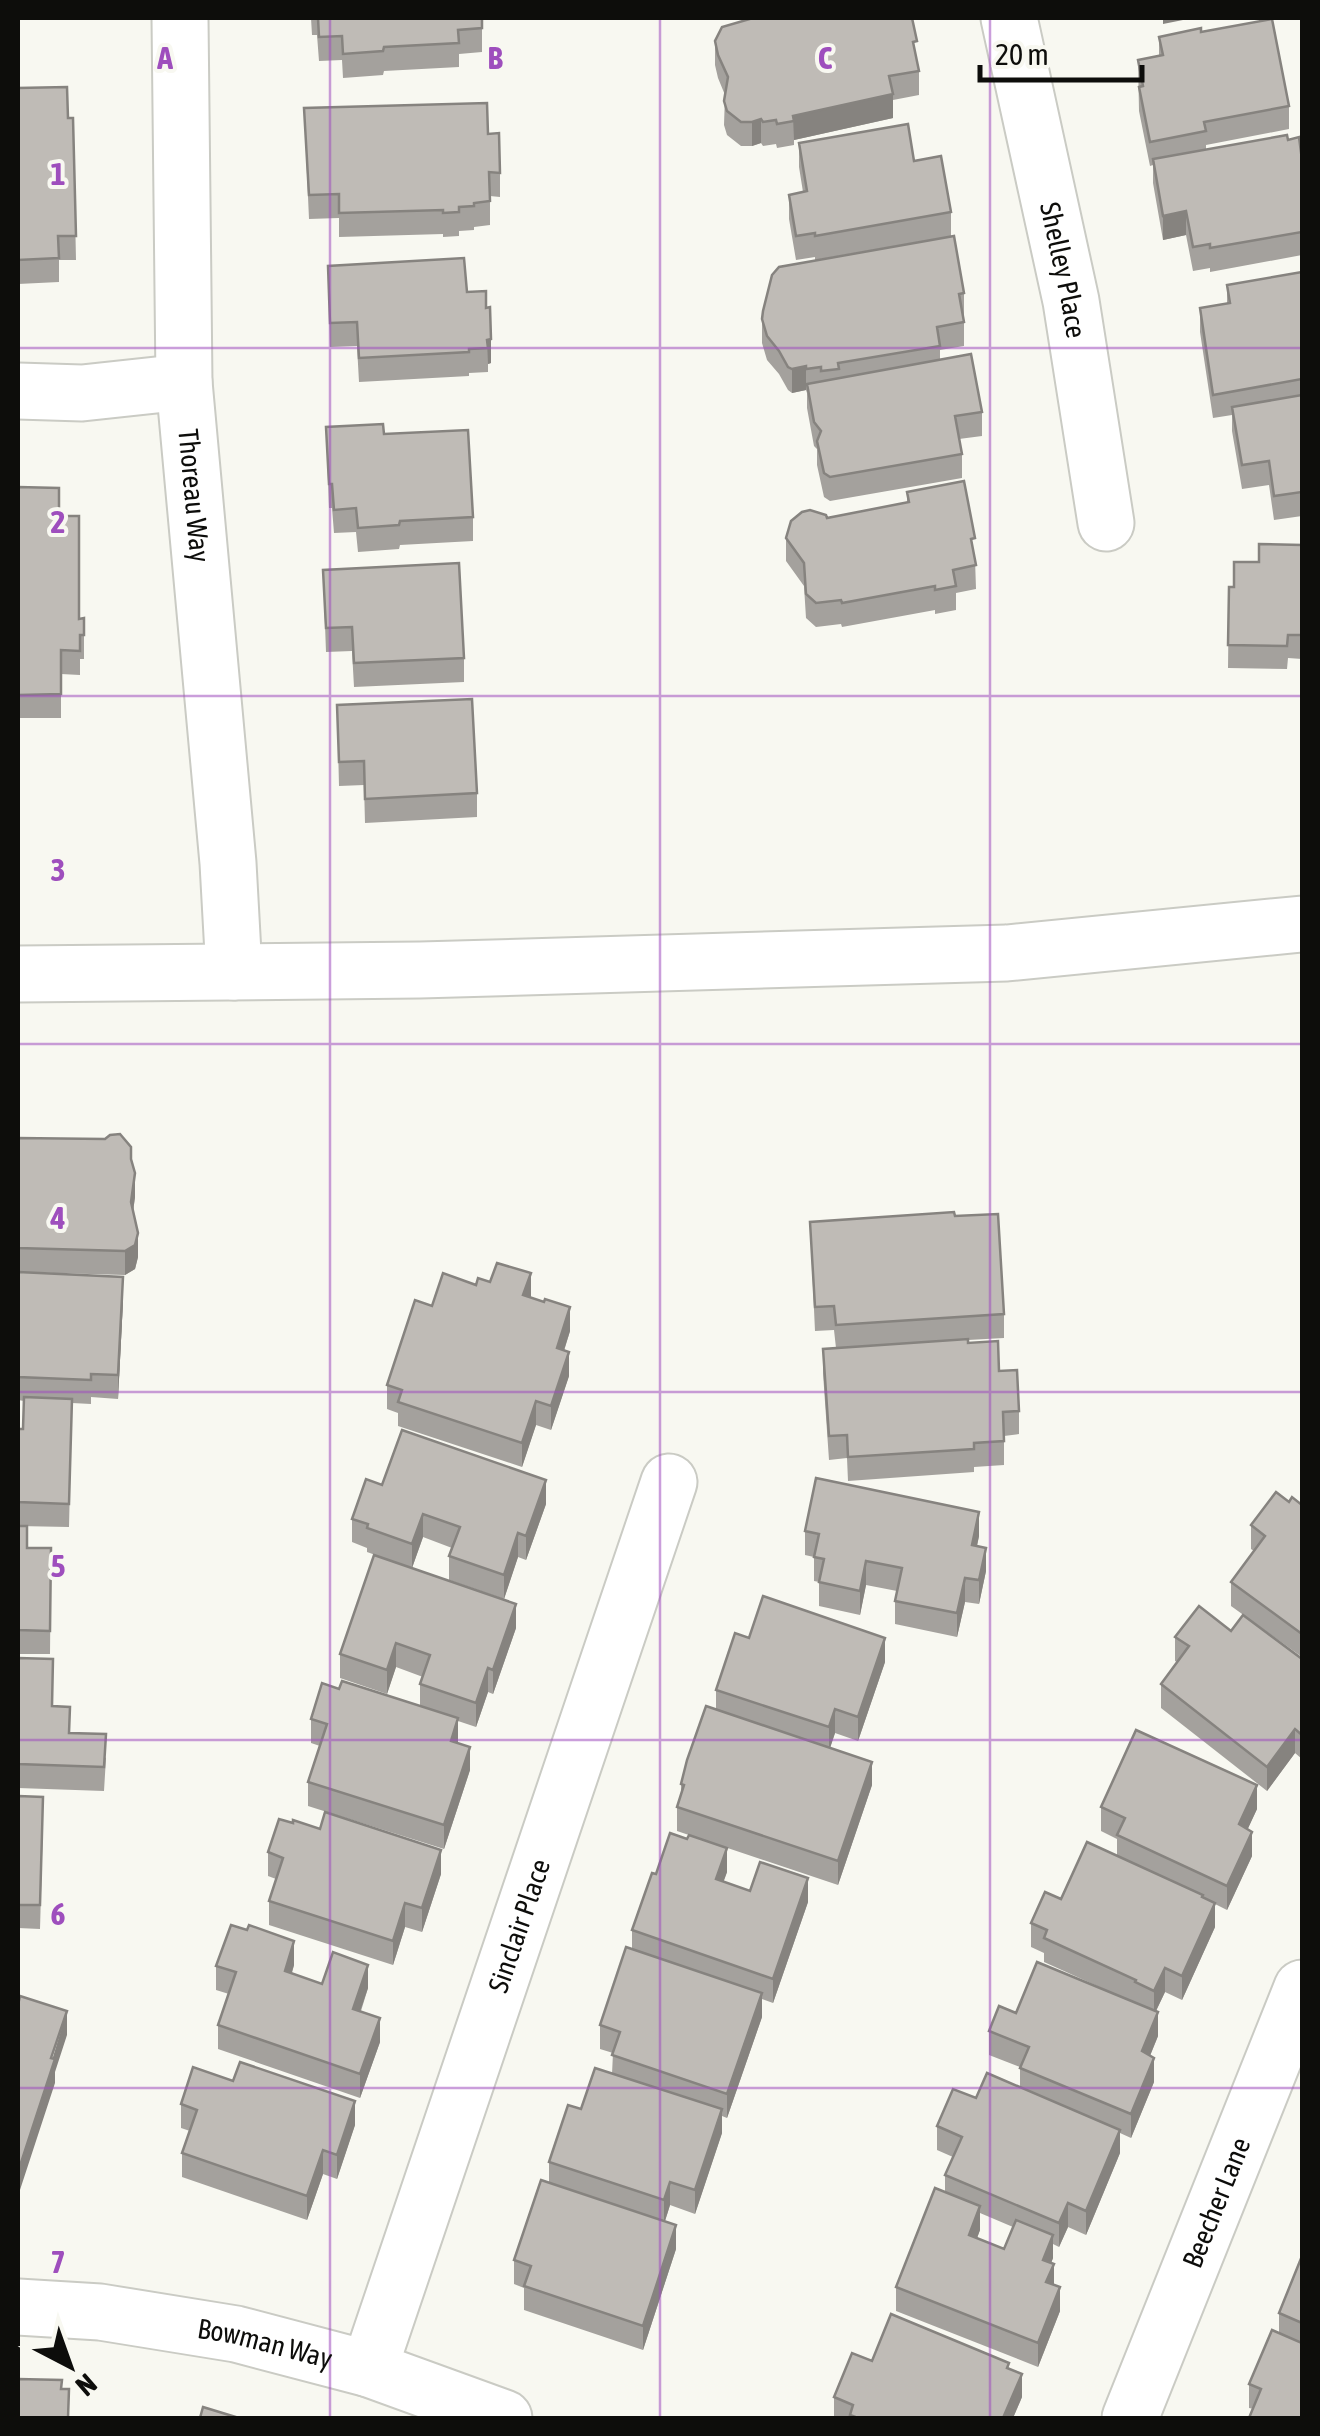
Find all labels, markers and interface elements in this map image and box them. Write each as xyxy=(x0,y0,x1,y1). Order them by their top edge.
scale bar xyxy=(980,20,1142,82)
text: 20 m xyxy=(995,37,1049,71)
text: A xyxy=(156,39,173,76)
text: B xyxy=(487,39,503,76)
text: C xyxy=(818,39,833,76)
text: 1 xyxy=(50,155,66,192)
street label: Shelley Place xyxy=(1034,199,1093,340)
street label: Thoreau Way xyxy=(172,427,216,564)
text: 2 xyxy=(50,503,66,540)
text: 3 xyxy=(50,851,66,888)
text: 4 xyxy=(49,1199,66,1236)
text: 5 xyxy=(50,1547,66,1584)
street label: Sinclair Place xyxy=(482,1855,556,1996)
text: 6 xyxy=(50,1895,66,1932)
street label: Beecher Lane xyxy=(1176,2133,1257,2272)
text: 7 xyxy=(50,2243,66,2280)
street label: Bowman Way xyxy=(195,2312,336,2375)
north arrow xyxy=(20,2316,120,2416)
text: N xyxy=(70,2367,103,2402)

